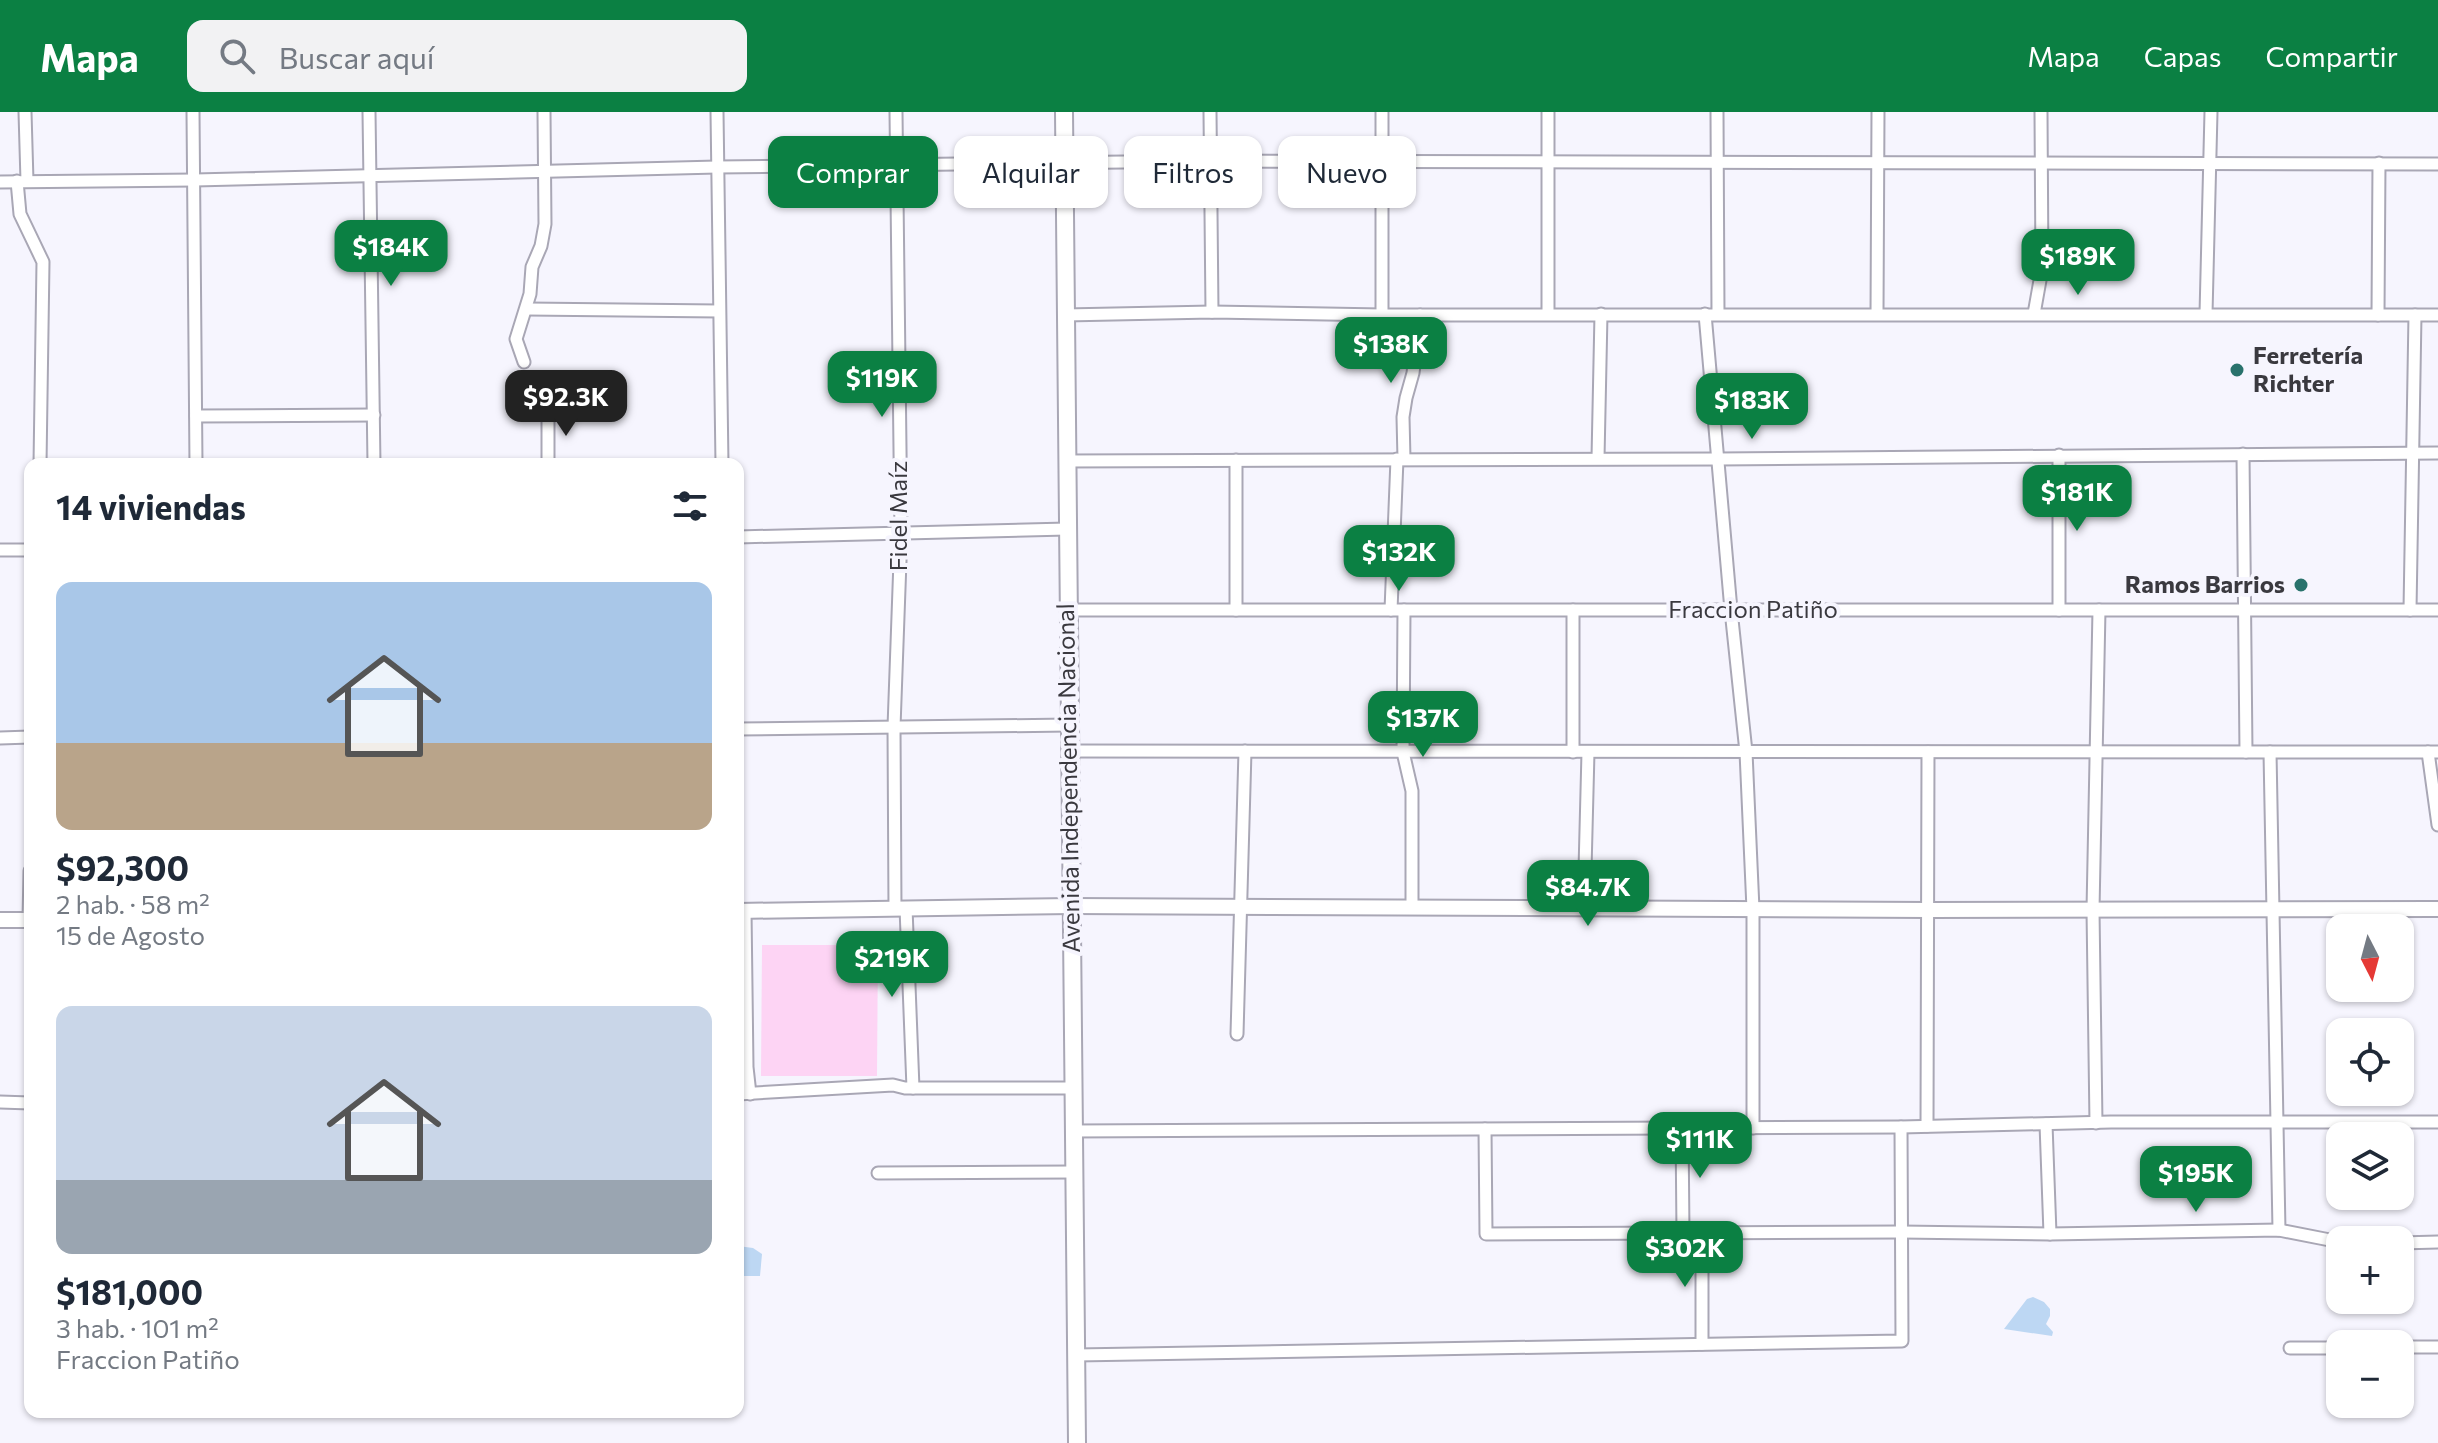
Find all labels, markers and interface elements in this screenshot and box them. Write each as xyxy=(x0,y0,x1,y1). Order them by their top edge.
search box xyxy=(187,20,747,92)
text: Mapa xyxy=(40,33,139,80)
icon: search xyxy=(215,34,259,78)
text: Buscar aquí xyxy=(279,38,435,75)
text: Mapa xyxy=(2027,39,2100,73)
text: Capas xyxy=(2144,39,2221,73)
text: Compartir xyxy=(2265,39,2398,73)
chip: Comprar xyxy=(768,136,938,208)
chip: Alquilar xyxy=(954,136,1108,208)
chip: Filtros xyxy=(1124,136,1262,208)
chip: Nuevo xyxy=(1278,136,1416,208)
pin: $184K xyxy=(335,220,447,288)
pin: $189K xyxy=(2022,229,2134,297)
text: $184K xyxy=(353,230,429,261)
text: $189K xyxy=(2040,239,2117,270)
pin: $138K xyxy=(1335,317,1447,385)
text: $138K xyxy=(1353,327,1429,358)
place label: Ferretería Richter xyxy=(2253,340,2363,397)
pin: $119K xyxy=(826,351,938,419)
text: $119K xyxy=(846,361,918,392)
marker: Ferretería Richter xyxy=(2228,361,2246,379)
pin: $92.3K xyxy=(501,370,631,438)
pin: $183K xyxy=(1696,373,1808,441)
text: $92.3K xyxy=(523,380,609,411)
text: $183K xyxy=(1714,383,1790,414)
street label: Fidel Maíz xyxy=(883,461,912,571)
pin: $181K xyxy=(2021,465,2133,533)
text: $181K xyxy=(2041,475,2113,506)
icon: filters xyxy=(668,484,712,528)
text: 14 viviendas xyxy=(56,485,246,527)
pin: $132K xyxy=(1343,525,1455,593)
text: $132K xyxy=(1362,535,1436,566)
place label: Ramos Barrios xyxy=(2125,569,2285,598)
marker: Ramos Barrios xyxy=(2292,576,2310,594)
street label: Fraccion Patiño xyxy=(1668,594,1838,623)
street label: Avenida Independencia Nacional xyxy=(1050,603,1085,953)
icon: home xyxy=(312,634,456,778)
pin: $137K xyxy=(1367,691,1479,759)
text: $137K xyxy=(1386,701,1460,732)
text: $92,300 xyxy=(56,846,189,888)
pin: $84.7K xyxy=(1523,860,1653,928)
text: $84.7K xyxy=(1545,870,1631,901)
text: 2 hab. · 58 m² xyxy=(56,888,210,919)
north arrow xyxy=(2326,914,2414,1002)
map controls xyxy=(2326,914,2414,1418)
text: 15 de Agosto xyxy=(56,919,205,950)
pin: $219K xyxy=(836,931,948,999)
text: $219K xyxy=(854,941,930,972)
button: locate xyxy=(2326,1018,2414,1106)
icon: home xyxy=(312,1058,456,1202)
pin: $111K xyxy=(1644,1112,1756,1180)
text: $111K xyxy=(1666,1122,1734,1153)
button: layers xyxy=(2326,1122,2414,1210)
pin: $195K xyxy=(2140,1146,2252,1214)
text: $195K xyxy=(2158,1156,2234,1187)
pin: $302K xyxy=(1629,1221,1741,1289)
button: + xyxy=(2326,1226,2414,1314)
text: $302K xyxy=(1645,1231,1725,1262)
text: $181,000 xyxy=(56,1270,203,1312)
text: 3 hab. · 101 m² xyxy=(56,1312,219,1343)
button: − xyxy=(2326,1330,2414,1418)
text: Fraccion Patiño xyxy=(56,1343,240,1374)

